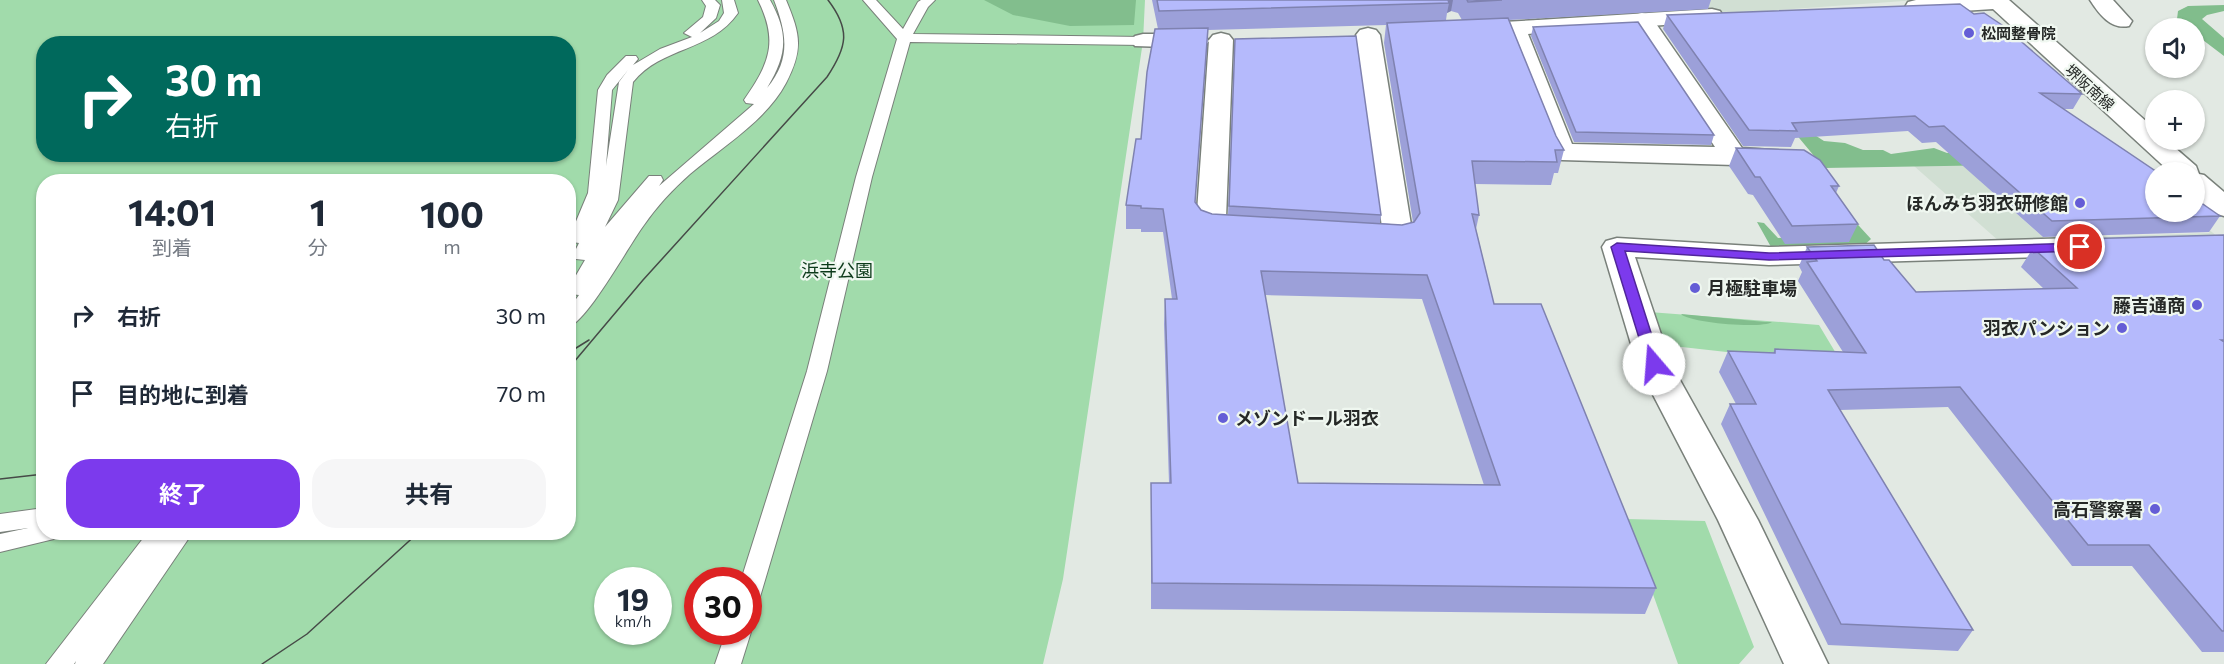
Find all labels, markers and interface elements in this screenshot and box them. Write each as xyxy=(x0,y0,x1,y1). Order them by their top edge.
map controls xyxy=(2145,18,2205,222)
button: sound xyxy=(2145,18,2205,78)
place label: 松岡整骨院 xyxy=(1981,24,2056,42)
marker: 松岡整骨院 xyxy=(1962,26,1976,40)
text: 30 m xyxy=(165,53,262,105)
icon: right xyxy=(66,60,144,138)
street label: 堺阪南線 xyxy=(2062,60,2118,114)
button: + xyxy=(2145,90,2205,150)
text: 右折 xyxy=(165,109,219,142)
button: − xyxy=(2145,162,2205,222)
text: 14:01 xyxy=(128,189,216,233)
text: 1 xyxy=(310,189,326,233)
text: 100 xyxy=(420,191,484,235)
place label: ほんみち羽衣研修館 xyxy=(1906,192,2068,214)
marker: ほんみち羽衣研修館 xyxy=(2073,196,2087,210)
pin xyxy=(2054,221,2105,272)
icon: arrive xyxy=(2063,230,2096,263)
text: m xyxy=(443,234,461,258)
text: 到着 xyxy=(152,235,192,259)
text: 分 xyxy=(308,235,328,259)
park label: 浜寺公園 xyxy=(801,259,873,281)
place label: 月極駐車場 xyxy=(1707,277,1797,299)
marker: 月極駐車場 xyxy=(1688,281,1702,295)
place label: 藤吉通商 xyxy=(2113,294,2185,316)
marker: 藤吉通商 xyxy=(2190,298,2204,312)
icon: right xyxy=(66,299,99,332)
text: 30 m xyxy=(496,302,546,329)
text: 右折 xyxy=(117,303,161,330)
place label: 羽衣パンション xyxy=(1983,317,2110,339)
marker: 羽衣パンション xyxy=(2115,321,2129,335)
position arrow xyxy=(1622,332,1686,396)
icon: arrive xyxy=(66,377,99,410)
text: 70 m xyxy=(497,380,546,407)
text: 目的地に到着 xyxy=(117,381,249,408)
place label: メゾンドール羽衣 xyxy=(1235,407,1379,429)
marker: メゾンドール羽衣 xyxy=(1216,411,1230,425)
button: 終了 xyxy=(66,459,300,528)
button: 共有 xyxy=(312,459,546,528)
place label: 高石警察署 xyxy=(2053,498,2143,520)
marker: 高石警察署 xyxy=(2148,502,2162,516)
speed limit sign: 30 xyxy=(684,567,762,645)
text: 19 xyxy=(617,580,649,617)
text: km/h xyxy=(615,612,651,630)

